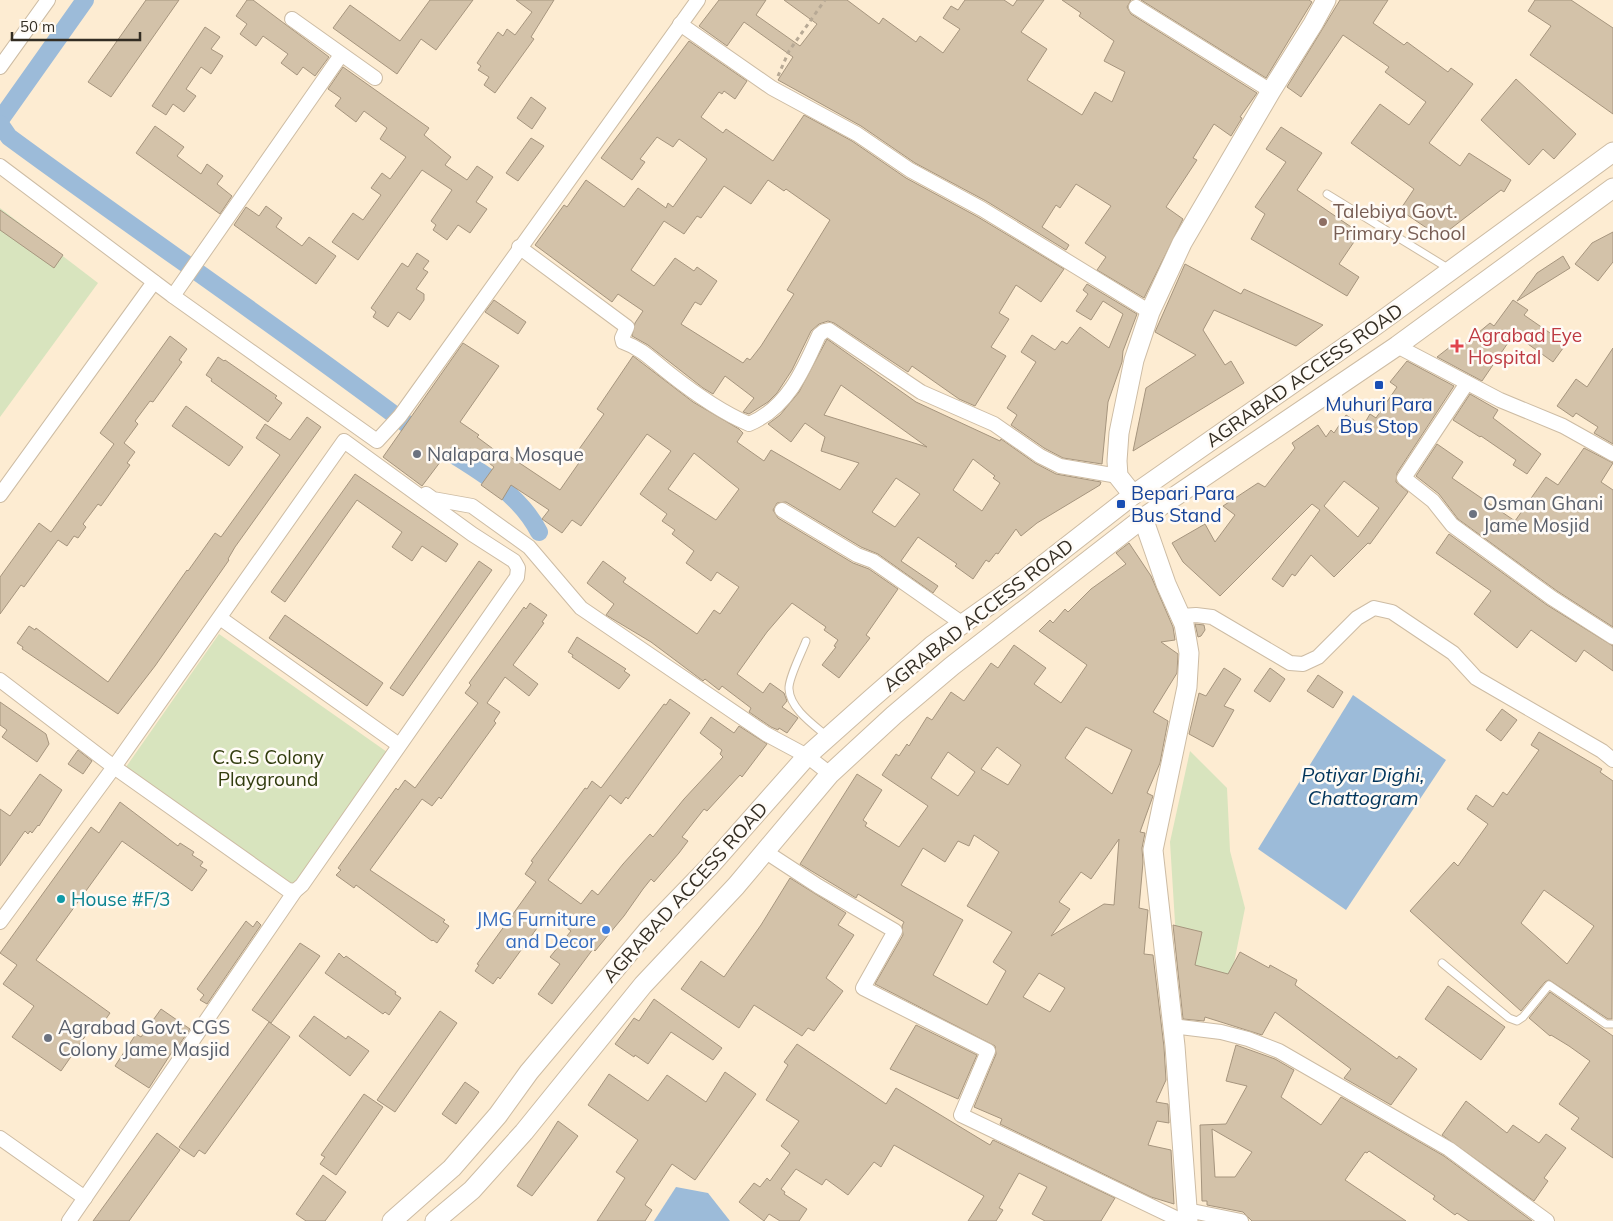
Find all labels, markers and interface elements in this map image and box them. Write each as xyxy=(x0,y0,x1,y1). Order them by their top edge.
scale bar xyxy=(12,10,140,42)
text: 50 m xyxy=(20,17,55,36)
place label: Talebiya Govt. Primary School xyxy=(1333,199,1466,245)
marker: Talebiya Govt. Primary School xyxy=(1317,216,1329,228)
street label: AGRABAD ACCESS ROAD xyxy=(1201,298,1407,452)
place label: Agrabad Eye Hospital xyxy=(1468,323,1582,369)
marker: Agrabad Eye Hospital xyxy=(1450,339,1464,353)
marker: Muhuri Para Bus Stop xyxy=(1373,379,1385,391)
place label: Muhuri Para Bus Stop xyxy=(1325,392,1433,438)
place label: Nalapara Mosque xyxy=(427,442,584,466)
marker: Nalapara Mosque xyxy=(411,448,423,460)
place label: Bepari Para Bus Stand xyxy=(1131,481,1235,527)
place label: Osman Ghani Jame Mosjid xyxy=(1483,491,1603,537)
marker: Bepari Para Bus Stand xyxy=(1115,498,1127,510)
marker: Osman Ghani Jame Mosjid xyxy=(1467,508,1479,520)
street label: AGRABAD ACCESS ROAD xyxy=(878,533,1078,697)
park label: C.G.S Colony Playground xyxy=(212,745,324,791)
water label: Potiyar Dighi, Chattogram xyxy=(1301,762,1425,810)
street label: AGRABAD ACCESS ROAD xyxy=(597,797,773,987)
place label: House #F/3 xyxy=(71,887,170,911)
marker: House #F/3 xyxy=(55,893,67,905)
place label: JMG Furniture and Decor xyxy=(476,907,596,953)
marker: JMG Furniture and Decor xyxy=(600,924,612,936)
place label: Agrabad Govt. CGS Colony Jame Masjid xyxy=(58,1015,230,1061)
marker: Agrabad Govt. CGS Colony Jame Masjid xyxy=(42,1032,54,1044)

